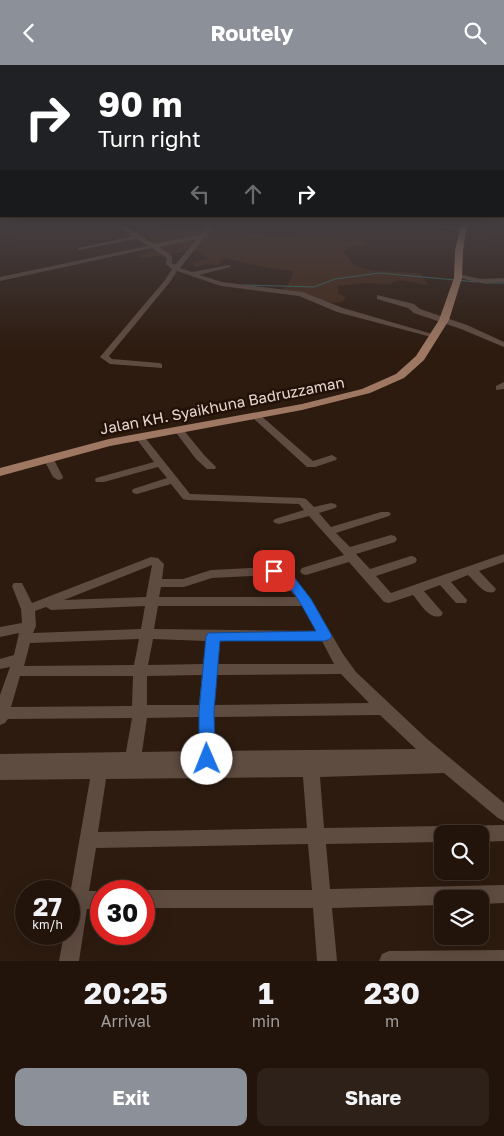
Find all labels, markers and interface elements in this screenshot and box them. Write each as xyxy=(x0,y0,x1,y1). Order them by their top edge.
icon: back xyxy=(15,19,43,47)
text: Routely xyxy=(210,19,294,46)
icon: search xyxy=(461,19,489,47)
text: 90 m xyxy=(98,83,182,125)
icon: right xyxy=(15,85,80,150)
text: Turn right xyxy=(98,125,201,152)
icon: left xyxy=(186,180,214,208)
icon: ahead xyxy=(239,180,267,208)
icon: right xyxy=(292,180,320,208)
street label: Jalan KH. Syaikhuna Badruzzaman xyxy=(98,372,346,438)
pin xyxy=(253,550,295,592)
icon: arrive xyxy=(260,557,288,585)
position arrow xyxy=(180,732,232,784)
map controls xyxy=(434,825,489,945)
button: search xyxy=(434,825,489,880)
speed limit sign: 30 xyxy=(90,880,155,945)
button: layers xyxy=(434,890,489,945)
text: 27 xyxy=(33,891,62,922)
text: km/h xyxy=(32,917,63,932)
text: 20:25 xyxy=(84,975,168,1011)
text: 1 xyxy=(258,975,274,1011)
text: 230 xyxy=(364,975,420,1011)
text: Arrival xyxy=(101,1011,151,1031)
text: min xyxy=(252,1011,280,1031)
text: m xyxy=(385,1011,399,1031)
button: Exit xyxy=(15,1068,247,1126)
button: Share xyxy=(257,1068,489,1126)

